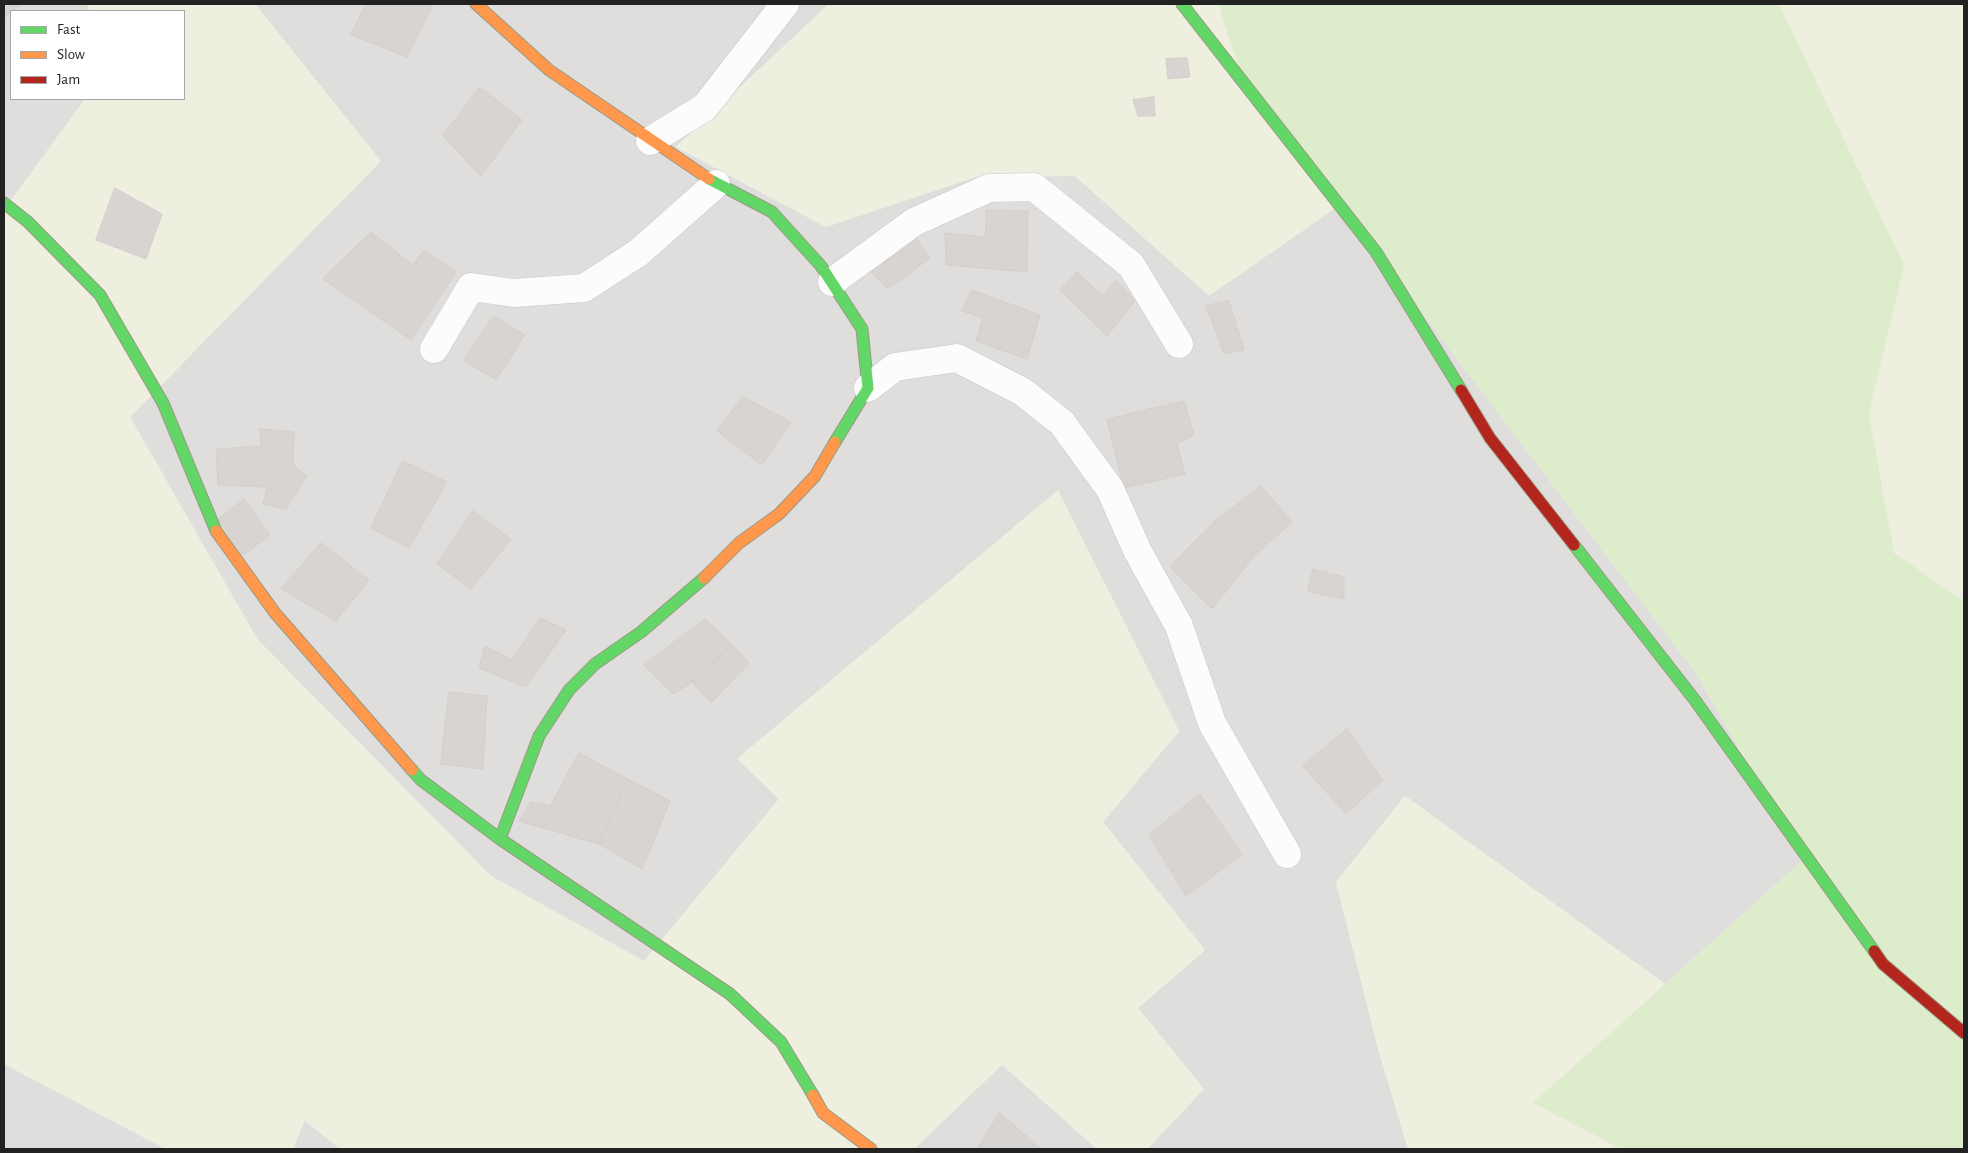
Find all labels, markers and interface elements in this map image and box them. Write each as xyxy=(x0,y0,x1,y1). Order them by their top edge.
legend xyxy=(10,10,185,100)
text: Fast xyxy=(57,22,80,37)
text: Slow xyxy=(57,47,85,62)
text: Jam xyxy=(57,72,80,87)

